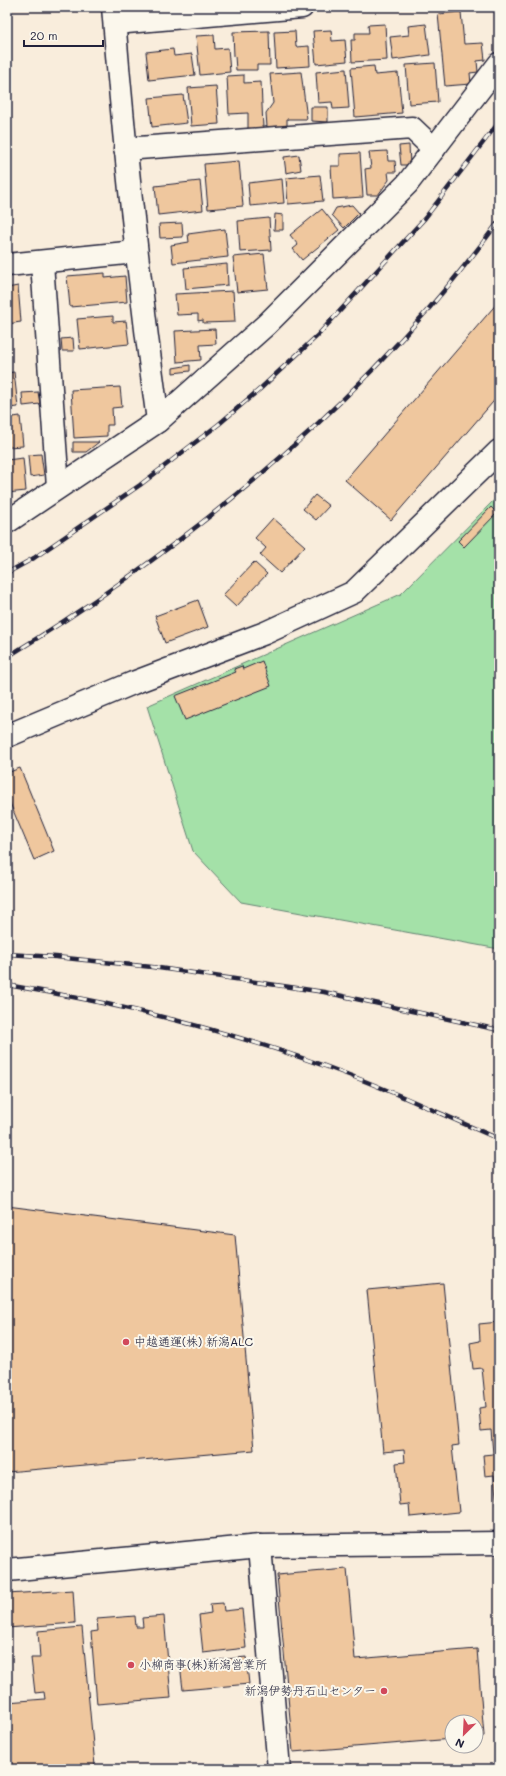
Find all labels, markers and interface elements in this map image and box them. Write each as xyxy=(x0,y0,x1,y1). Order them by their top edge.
scale bar xyxy=(24,22,103,48)
text: 20 m xyxy=(30,27,58,43)
place label: 中越通運(株) 新潟ALC xyxy=(134,1333,254,1349)
marker: 中越通運(株) 新潟ALC xyxy=(121,1337,131,1347)
place label: 小柳商事(株)新潟営業所 xyxy=(139,1656,267,1672)
marker: 小柳商事(株)新潟営業所 xyxy=(126,1660,136,1670)
place label: 新潟伊勢丹石山センター xyxy=(244,1682,376,1698)
marker: 新潟伊勢丹石山センター xyxy=(379,1686,389,1696)
north arrow xyxy=(444,1714,484,1754)
text: N xyxy=(453,1735,467,1752)

